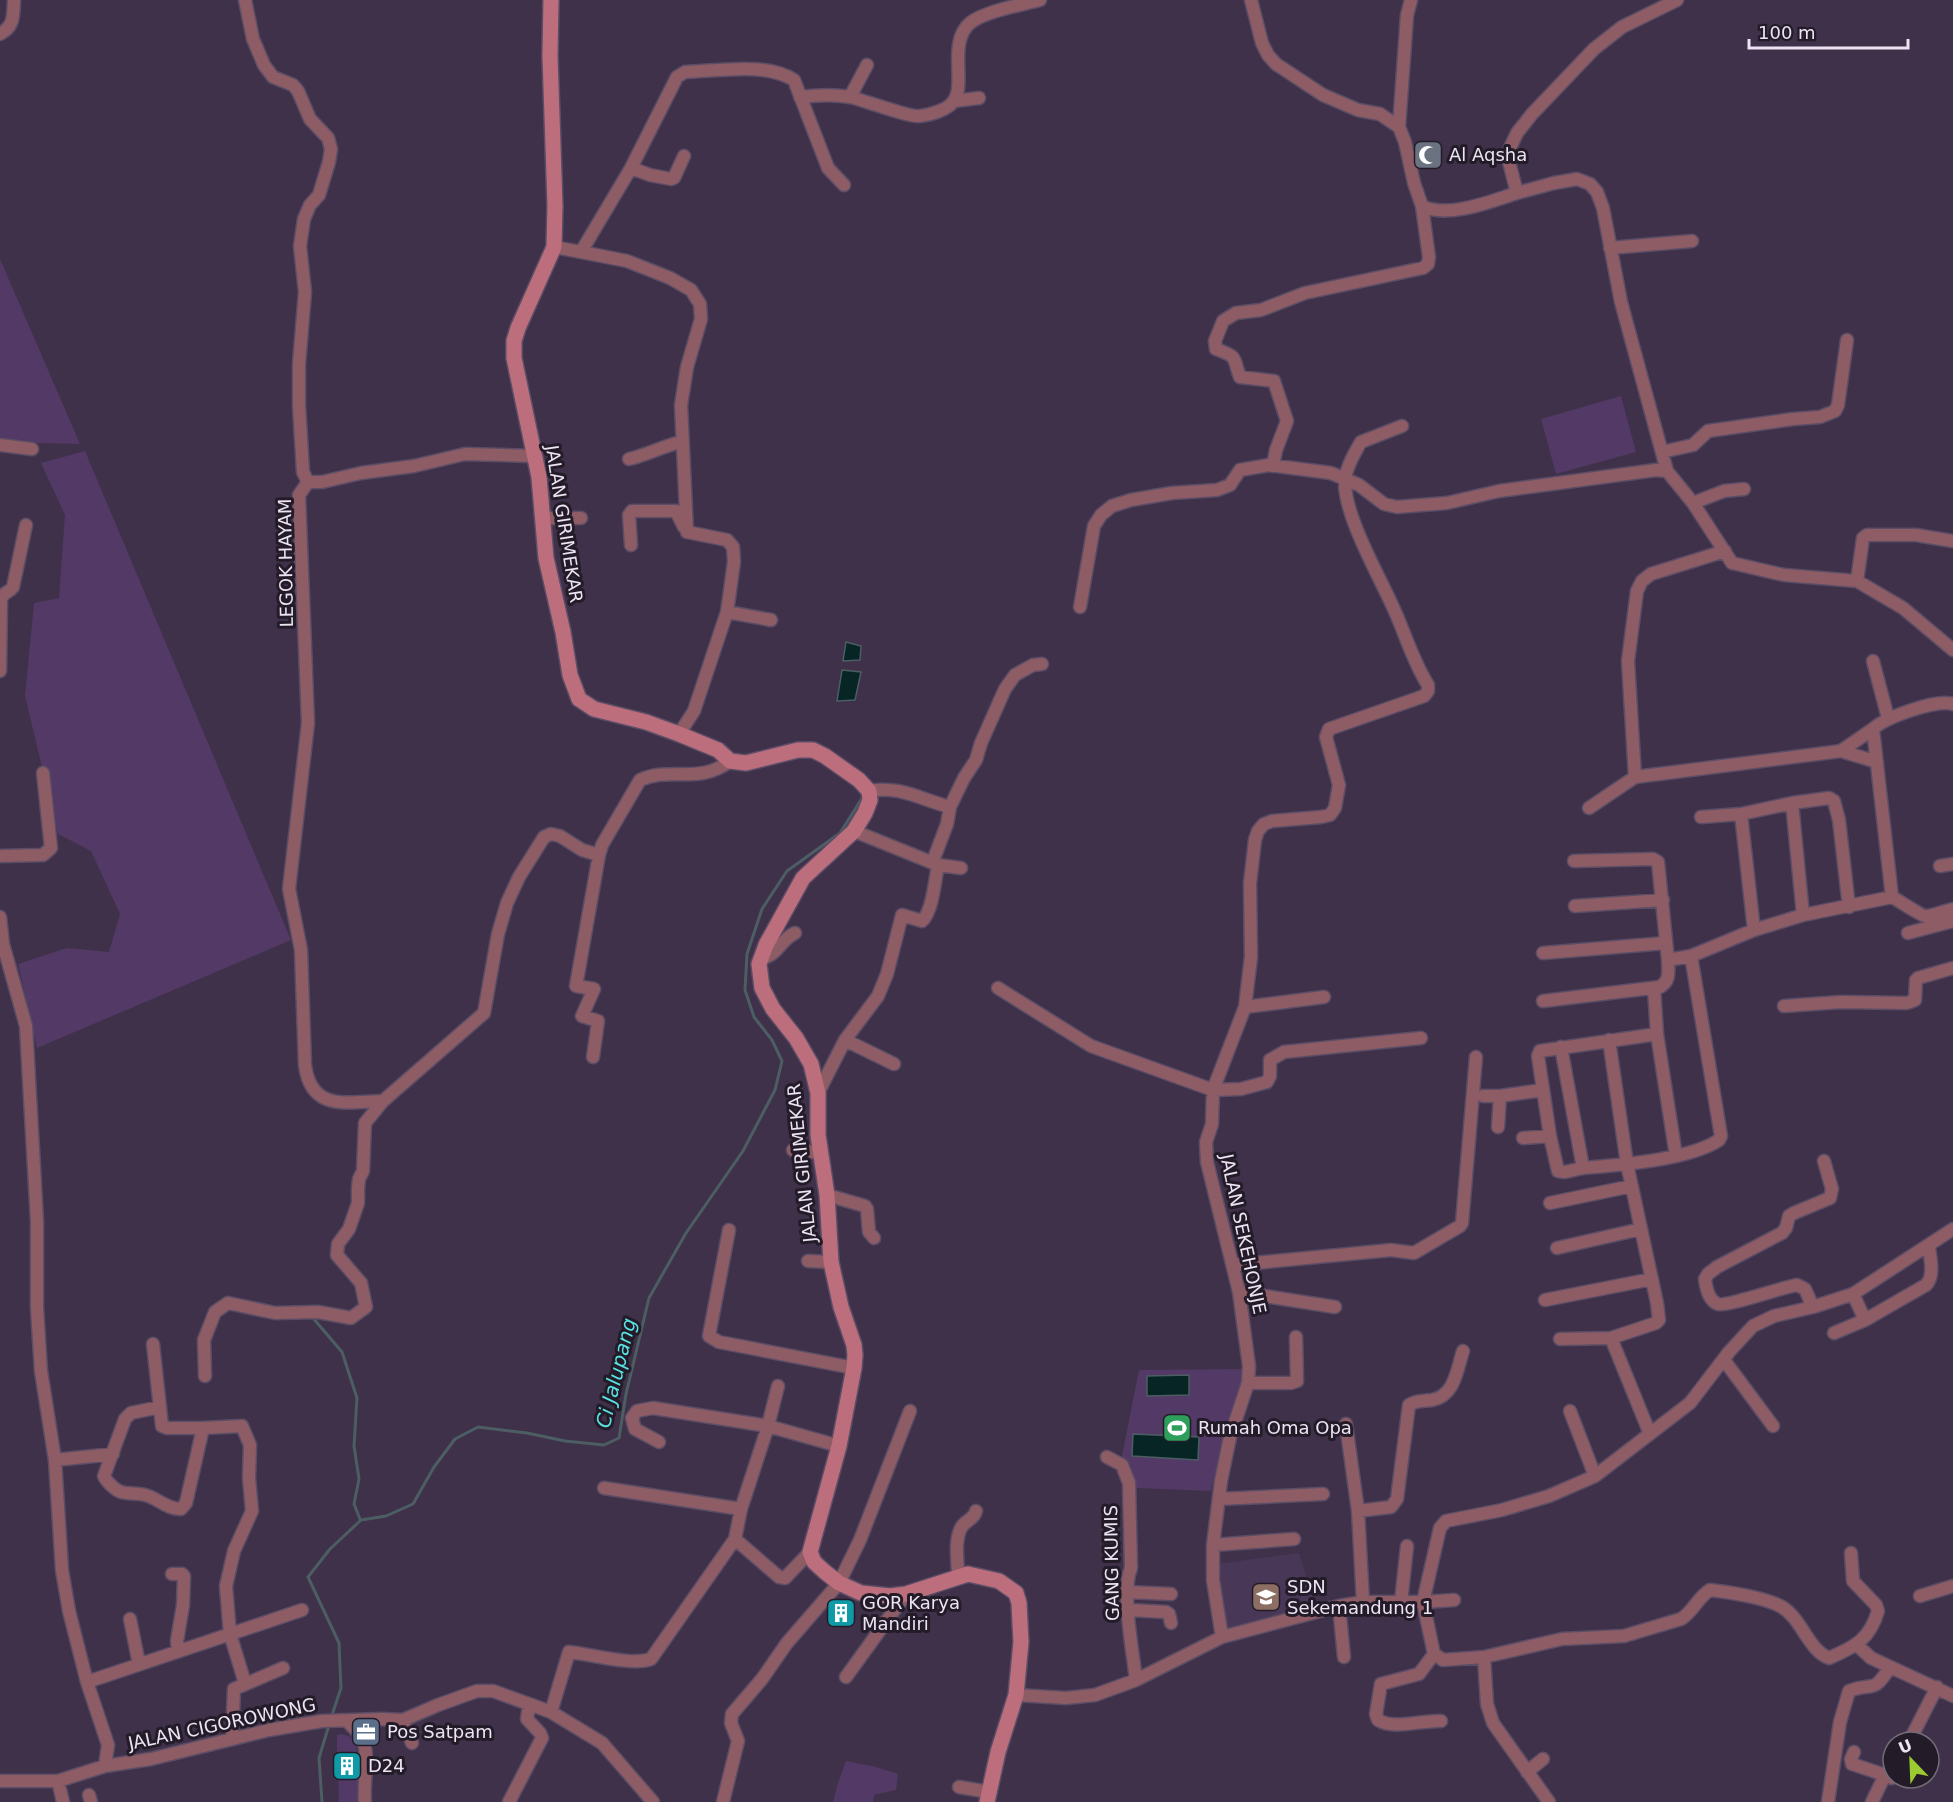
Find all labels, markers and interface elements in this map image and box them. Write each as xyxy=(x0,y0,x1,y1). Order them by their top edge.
scale bar xyxy=(1749,12,1908,50)
text: 100 m xyxy=(1758,22,1816,43)
mosque icon: Al Aqsha xyxy=(1412,139,1444,171)
place label: Al Aqsha xyxy=(1449,144,1527,165)
street label: JALAN GIRIMEKAR xyxy=(541,443,587,604)
street label: LEGOK HAYAM xyxy=(274,498,297,628)
street label: JALAN GIRIMEKAR xyxy=(783,1083,820,1244)
street label: JALAN SEKEHONJE xyxy=(1216,1151,1271,1316)
water label: Ci Jalupang xyxy=(591,1315,641,1431)
sports icon: Rumah Oma Opa xyxy=(1161,1412,1193,1444)
place label: Rumah Oma Opa xyxy=(1198,1417,1352,1438)
street label: GANG KUMIS xyxy=(1100,1505,1123,1621)
place label: SDN Sekemandung 1 xyxy=(1287,1576,1433,1618)
school or university icon: SDN Sekemandung 1 xyxy=(1250,1581,1282,1613)
place label: GOR Karya Mandiri xyxy=(862,1592,960,1634)
building icon: GOR Karya Mandiri xyxy=(825,1597,857,1629)
street label: JALAN CIGOROWONG xyxy=(125,1693,318,1754)
office icon: Pos Satpam xyxy=(350,1716,382,1748)
place label: Pos Satpam xyxy=(387,1721,493,1742)
north arrow xyxy=(1881,1730,1941,1790)
text: U xyxy=(1896,1735,1915,1758)
building icon: D24 xyxy=(331,1750,363,1782)
place label: D24 xyxy=(368,1755,405,1776)

